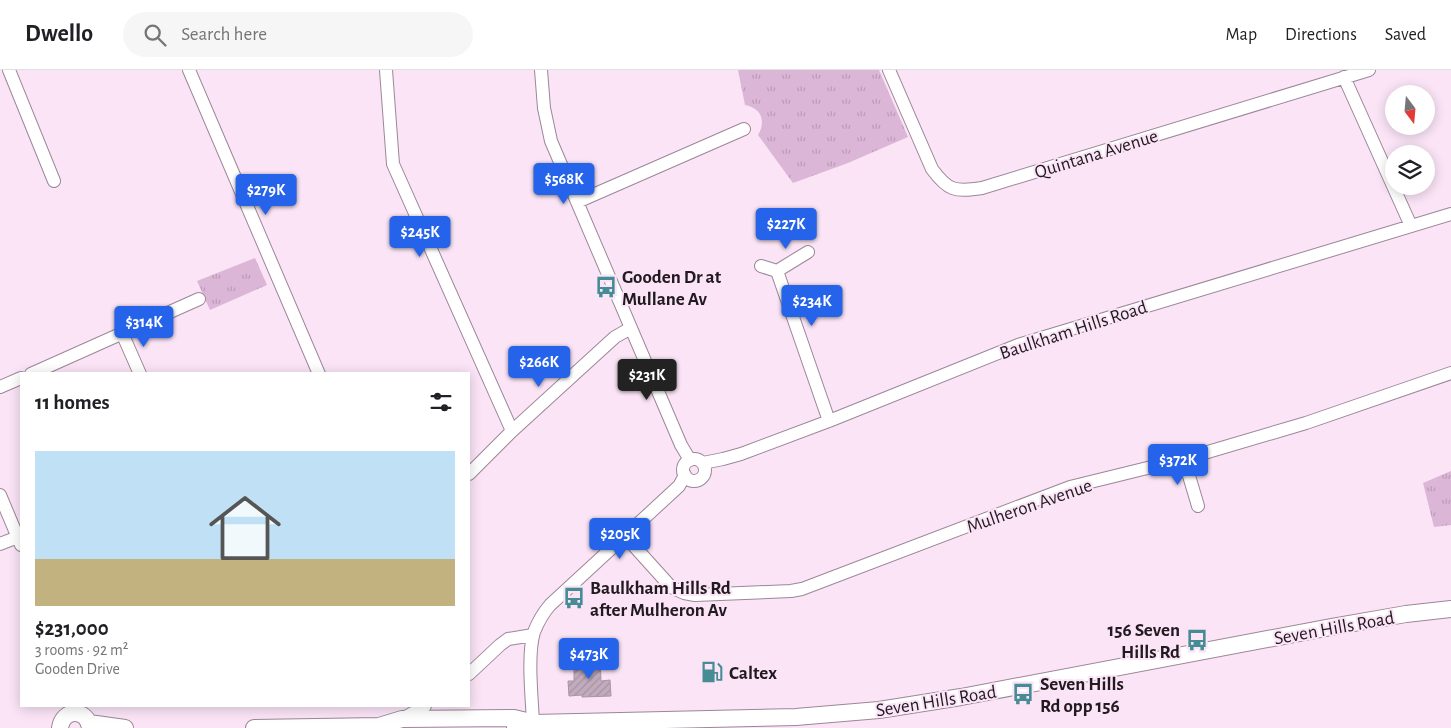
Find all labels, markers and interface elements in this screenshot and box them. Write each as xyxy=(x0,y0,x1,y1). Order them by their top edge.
search box xyxy=(123,12,473,57)
icon: search xyxy=(141,21,169,49)
text: Dwello xyxy=(25,22,93,46)
text: Search here xyxy=(181,25,267,44)
text: Map xyxy=(1226,26,1257,44)
text: Directions xyxy=(1285,26,1357,44)
text: Saved xyxy=(1385,26,1426,44)
north arrow xyxy=(1385,85,1435,135)
map controls xyxy=(1385,85,1435,195)
street label: Quintana Avenue xyxy=(1032,127,1160,182)
button: layers xyxy=(1385,145,1435,195)
pin: $568K xyxy=(529,162,599,205)
text: $568K xyxy=(544,171,584,187)
pin: $279K xyxy=(231,174,301,216)
text: $279K xyxy=(247,182,285,198)
pin: $227K xyxy=(751,208,821,250)
pin: $245K xyxy=(385,216,455,258)
text: $227K xyxy=(767,216,805,232)
text: $245K xyxy=(400,224,440,240)
place label: Gooden Dr at Mullane Av xyxy=(622,268,722,309)
bus stop icon: Gooden Dr at Mullane Av xyxy=(593,274,619,300)
pin: $234K xyxy=(777,284,847,327)
text: $234K xyxy=(792,293,832,309)
street label: Baulkham Hills Road xyxy=(997,298,1150,363)
pin: $314K xyxy=(109,306,179,348)
text: $314K xyxy=(125,314,163,330)
pin: $266K xyxy=(504,346,574,388)
text: $266K xyxy=(519,354,559,370)
pin: $231K xyxy=(612,358,682,401)
text: $231K xyxy=(629,367,665,383)
icon: filters xyxy=(427,388,455,416)
text: 11 homes xyxy=(35,392,110,413)
pin: $372K xyxy=(1143,444,1213,486)
text: $372K xyxy=(1159,452,1197,468)
street label: Mulheron Avenue xyxy=(964,476,1095,537)
icon: home xyxy=(200,483,290,573)
pin: $205K xyxy=(585,518,655,560)
text: $205K xyxy=(600,526,640,542)
place label: Baulkham Hills Rd after Mulheron Av xyxy=(590,579,731,620)
bus stop icon: Baulkham Hills Rd after Mulheron Av xyxy=(561,585,587,611)
street label: Seven Hills Road xyxy=(1273,609,1396,648)
text: $231,000 xyxy=(35,618,109,639)
place label: 156 Seven Hills Rd xyxy=(1108,621,1180,662)
bus stop icon: 156 Seven Hills Rd xyxy=(1184,627,1210,653)
pin: $473K xyxy=(554,638,624,680)
text: 3 rooms · 92 m² xyxy=(35,642,128,658)
text: $473K xyxy=(570,646,608,662)
fuel station icon: Caltex xyxy=(699,659,725,685)
text: Gooden Drive xyxy=(35,661,120,677)
place label: Caltex xyxy=(729,664,777,683)
place label: Seven Hills Rd opp 156 xyxy=(1040,675,1124,716)
bus stop icon: Seven Hills Rd opp 156 xyxy=(1010,681,1036,707)
street label: Seven Hills Road xyxy=(875,683,998,720)

